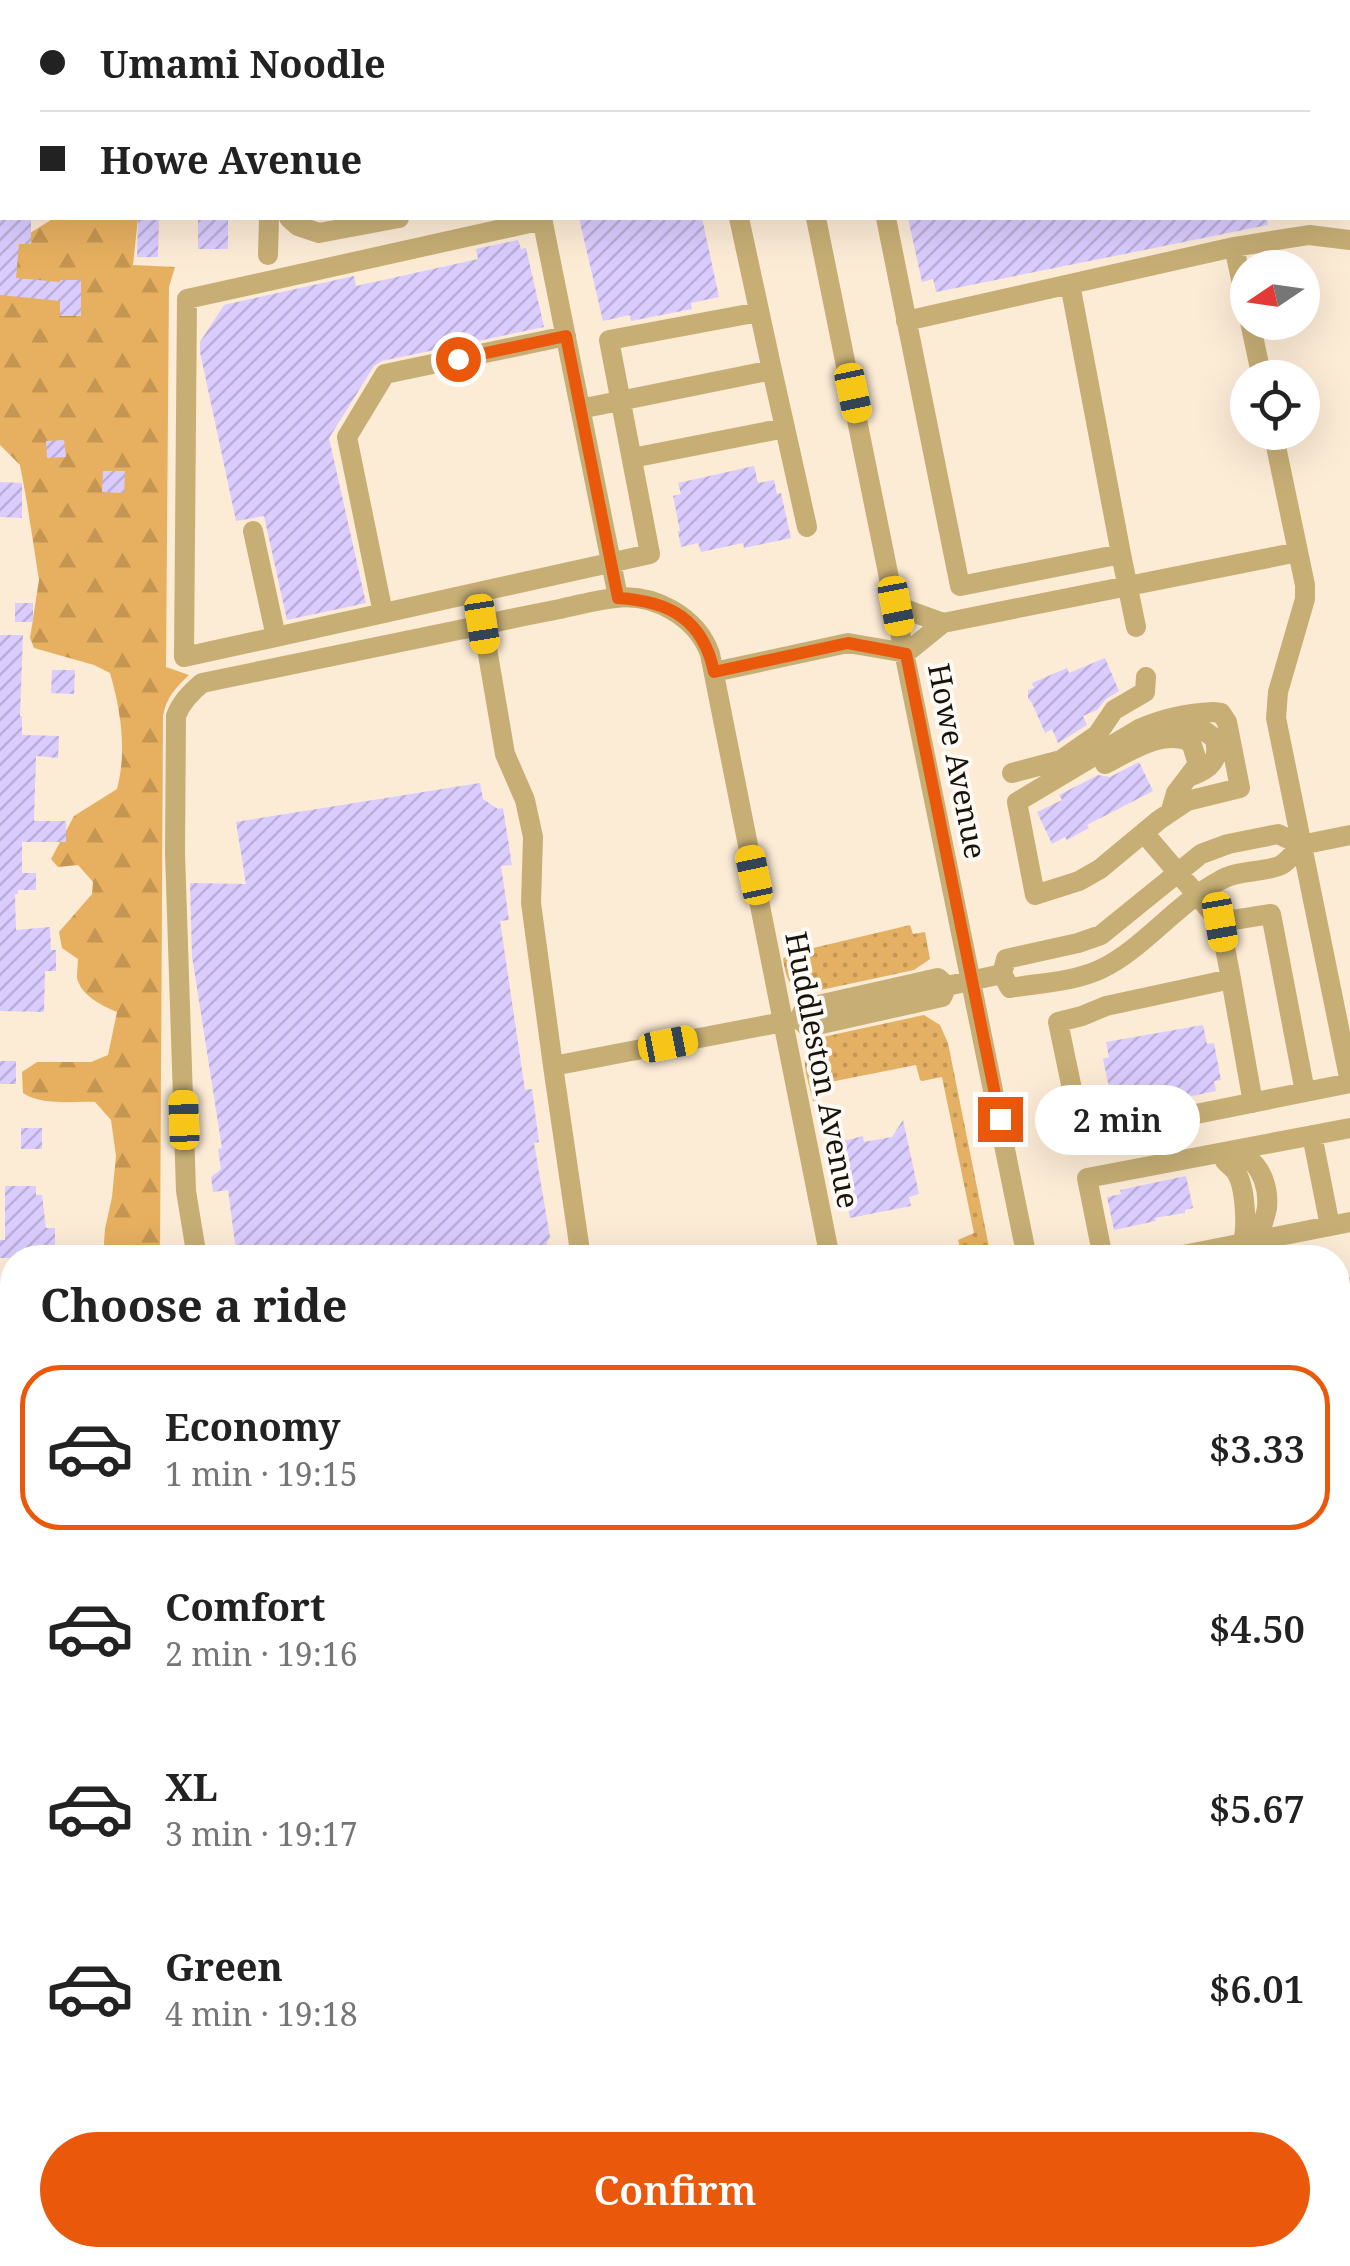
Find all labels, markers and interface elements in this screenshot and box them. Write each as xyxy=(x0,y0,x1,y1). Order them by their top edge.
text: Umami Noodle xyxy=(100,37,386,89)
text: Howe Avenue xyxy=(100,133,362,185)
north arrow xyxy=(1230,250,1320,340)
map controls xyxy=(1230,250,1320,450)
route start xyxy=(436,337,481,382)
button: locate xyxy=(1230,360,1320,450)
car xyxy=(832,361,874,425)
car xyxy=(876,574,916,638)
car xyxy=(462,592,502,656)
street label: Howe Avenue xyxy=(919,660,997,862)
car xyxy=(733,843,775,907)
car xyxy=(1200,890,1240,954)
street label: Huddleston Avenue xyxy=(776,928,870,1212)
car xyxy=(636,1024,700,1064)
callout: 2 min xyxy=(1035,1084,1200,1154)
car xyxy=(168,1089,200,1151)
route end xyxy=(978,1097,1023,1142)
text: 2 min xyxy=(1073,1098,1162,1141)
text: Choose a ride xyxy=(40,1274,348,1335)
text: Economy xyxy=(165,1400,341,1452)
icon: car xyxy=(45,1403,135,1493)
text: $3.33 xyxy=(1209,1422,1305,1474)
text: 1 min · 19:15 xyxy=(165,1452,358,1495)
text: Comfort xyxy=(165,1580,325,1632)
icon: car xyxy=(45,1583,135,1673)
text: $4.50 xyxy=(1209,1602,1305,1654)
text: 2 min · 19:16 xyxy=(165,1632,358,1675)
text: XL xyxy=(165,1760,218,1812)
icon: car xyxy=(45,1763,135,1853)
text: $5.67 xyxy=(1209,1782,1305,1834)
text: 3 min · 19:17 xyxy=(165,1812,358,1855)
text: Green xyxy=(165,1940,283,1992)
icon: car xyxy=(45,1943,135,2033)
text: $6.01 xyxy=(1209,1962,1305,2014)
text: 4 min · 19:18 xyxy=(165,1992,358,2035)
button: Confirm xyxy=(40,2132,1310,2247)

